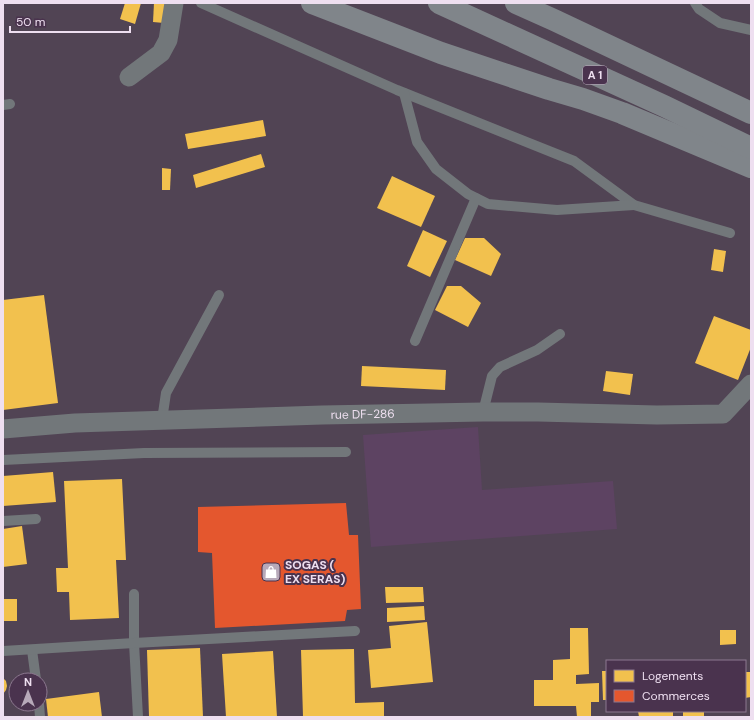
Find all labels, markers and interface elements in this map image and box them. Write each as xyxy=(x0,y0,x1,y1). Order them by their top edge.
scale bar xyxy=(10,8,130,34)
text: 50 m xyxy=(16,14,45,30)
road number: A 1 xyxy=(583,66,607,84)
street label: rue DF-286 xyxy=(330,406,395,423)
place label: SOGAS ( EX SERAS) xyxy=(285,557,345,587)
shop icon: SOGAS ( EX SERAS) xyxy=(260,561,282,583)
legend xyxy=(606,660,746,712)
text: Logements xyxy=(642,668,703,684)
north arrow xyxy=(8,672,48,712)
text: N xyxy=(24,675,32,689)
text: Commerces xyxy=(642,688,710,704)

